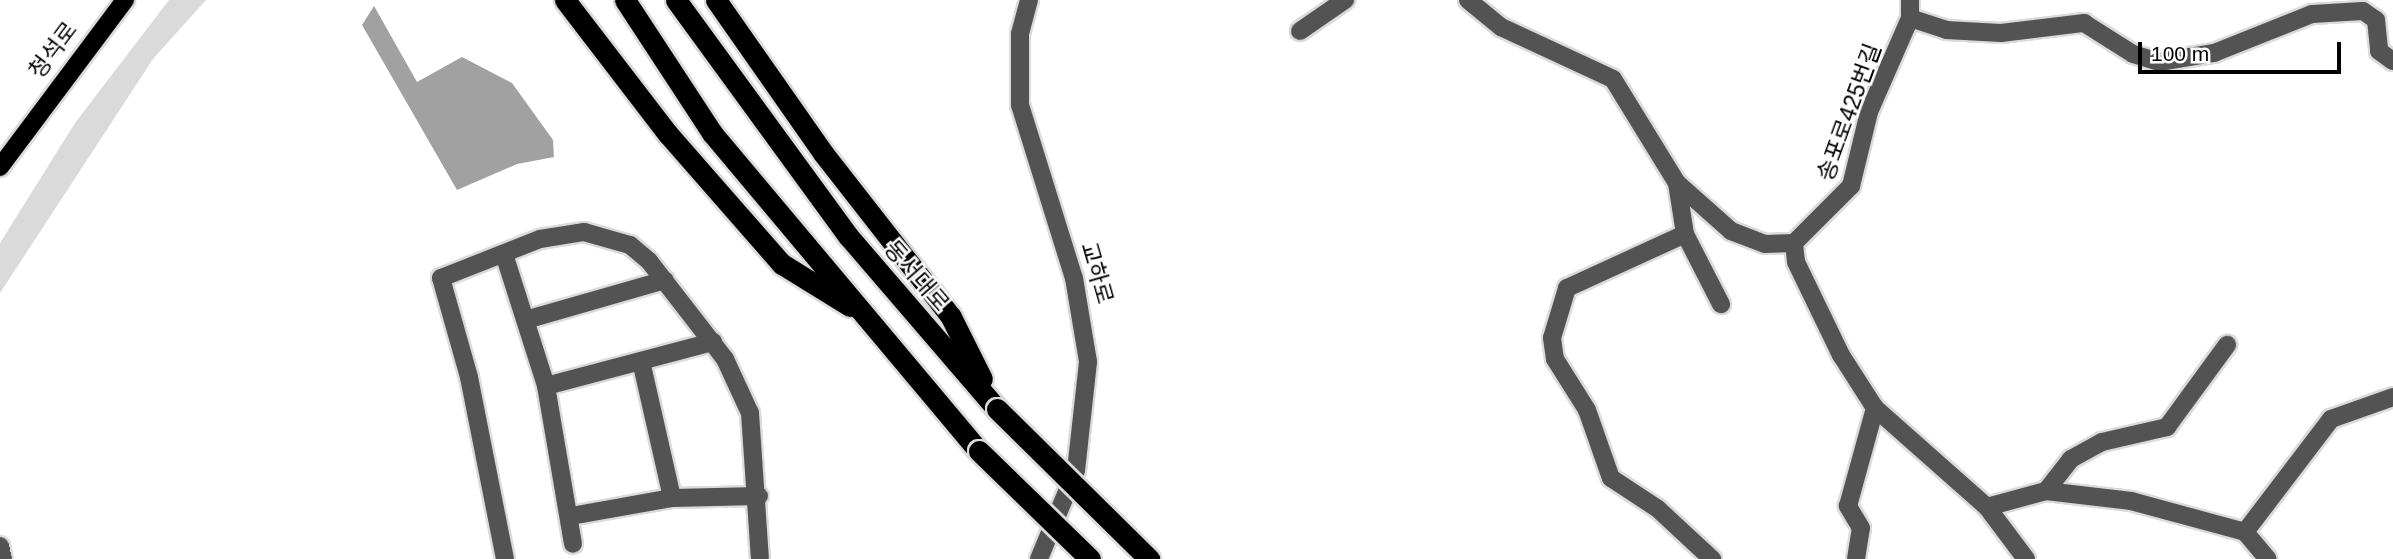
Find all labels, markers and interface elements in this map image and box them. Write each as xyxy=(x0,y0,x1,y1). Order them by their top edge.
street label: 청석로 xyxy=(23,16,83,84)
scale bar xyxy=(2141,28,2344,72)
street label: 송포로425번길 xyxy=(1811,40,1887,184)
text: 100 m xyxy=(2151,42,2209,65)
street label: 동서대로 xyxy=(879,235,955,317)
street label: 교하로 xyxy=(1075,239,1119,307)

